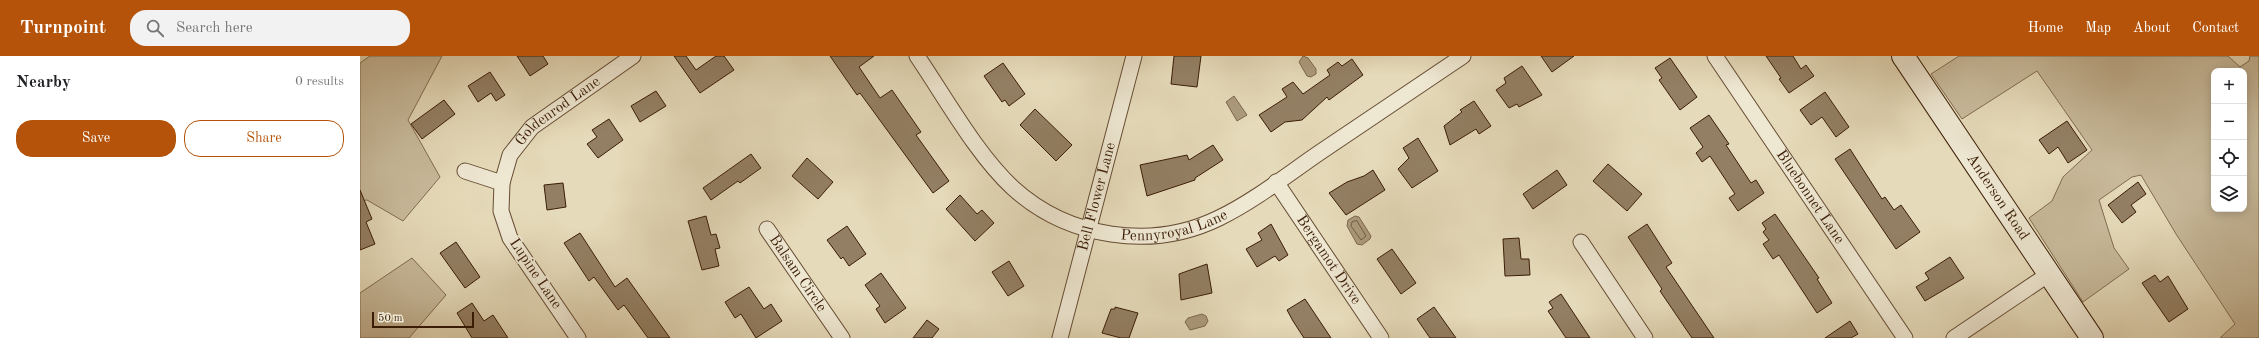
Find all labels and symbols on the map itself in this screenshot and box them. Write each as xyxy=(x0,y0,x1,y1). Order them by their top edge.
street label: Goldenrod Lane xyxy=(513,74,603,149)
street label: Bell Flower Lane xyxy=(1076,141,1119,253)
street label: Bluebonnet Lane xyxy=(1773,147,1847,247)
street label: Anderson Road xyxy=(1964,151,2032,243)
street label: Pennyroyal Lane xyxy=(1120,207,1230,244)
street label: Bergamot Drive xyxy=(1293,213,1364,307)
street label: Balsam Circle xyxy=(766,232,829,315)
street label: Lupine Lane xyxy=(506,236,564,312)
scale bar xyxy=(372,310,474,329)

